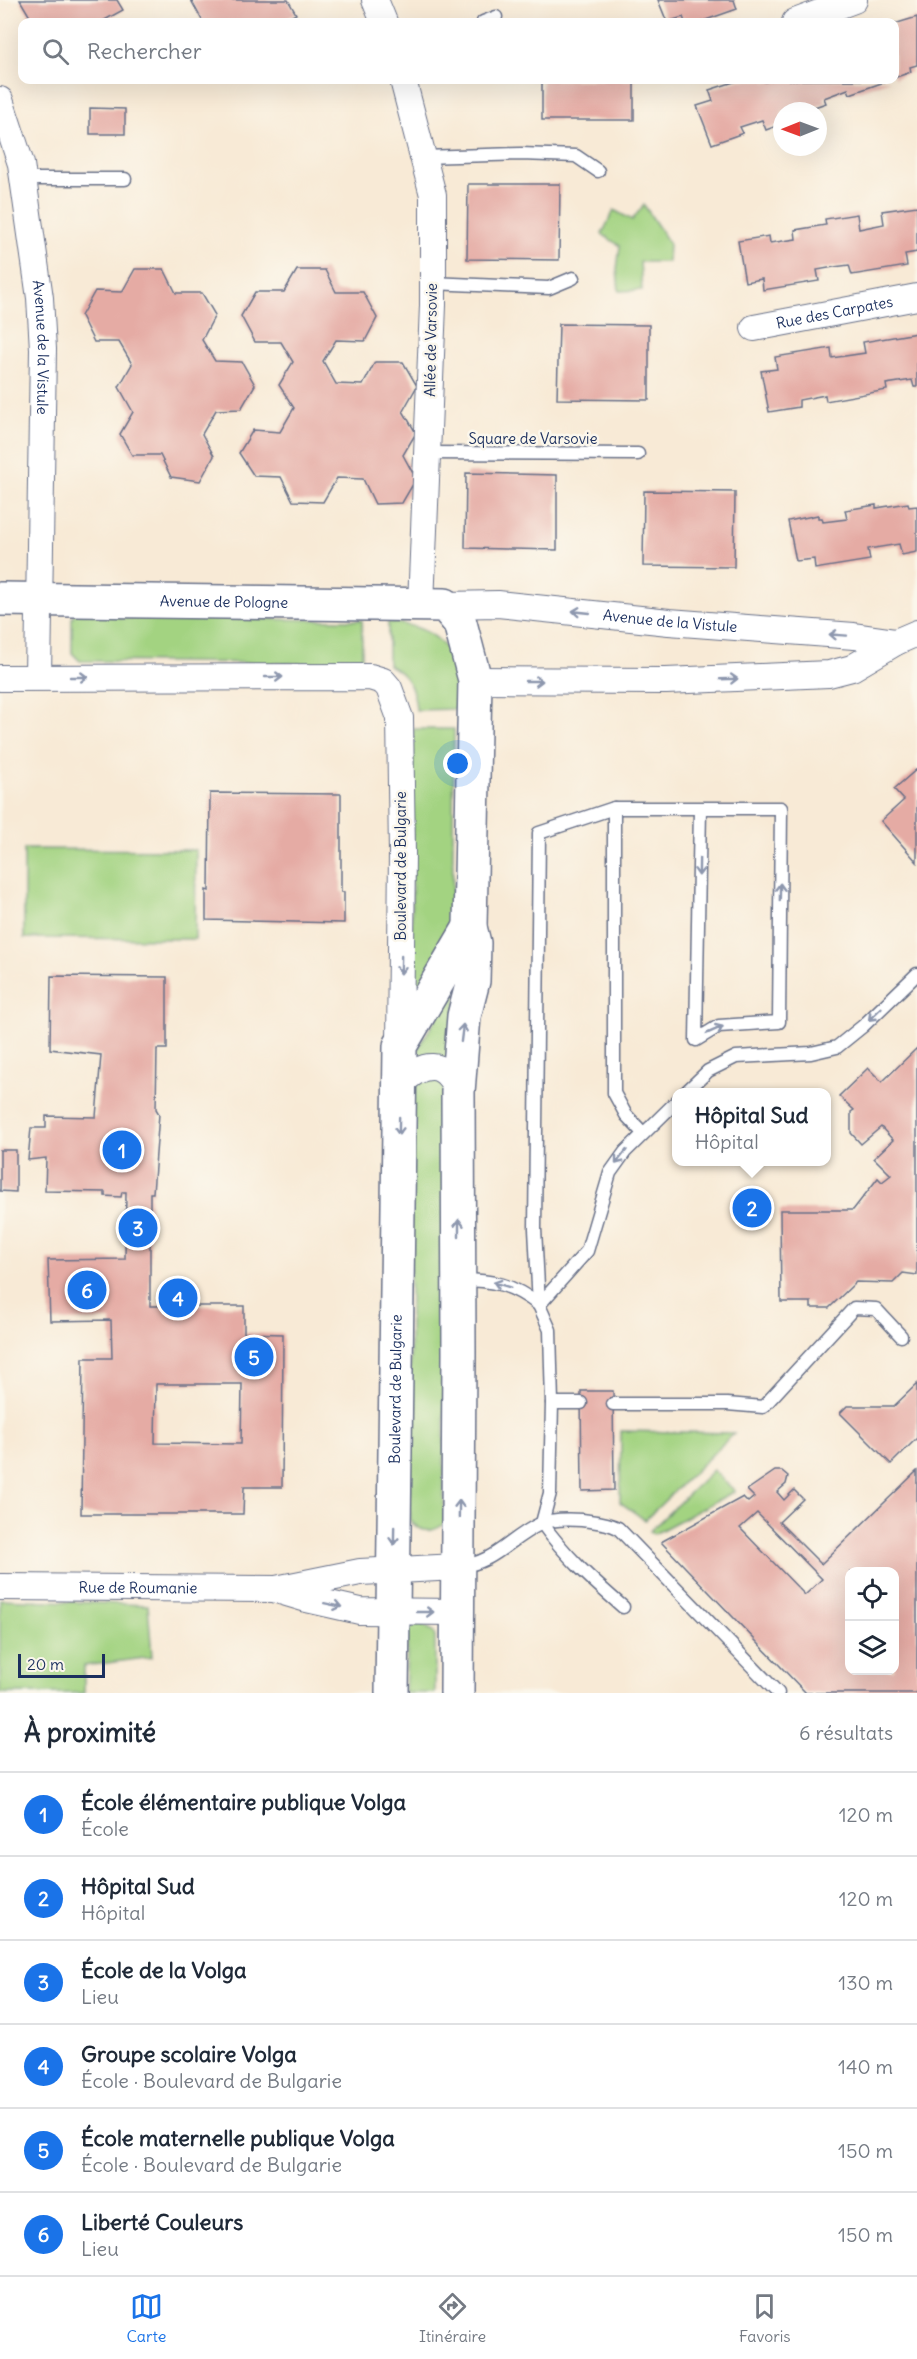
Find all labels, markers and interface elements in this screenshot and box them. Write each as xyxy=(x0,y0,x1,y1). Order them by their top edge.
search box xyxy=(18,18,899,84)
icon: search xyxy=(39,35,72,68)
text: Rechercher xyxy=(87,37,202,65)
north arrow xyxy=(773,102,827,156)
street label: Avenue de la Vistule xyxy=(29,279,53,415)
street label: Allée de Varsovie xyxy=(420,283,441,397)
street label: Rue des Carpates xyxy=(774,292,895,333)
street label: Square de Varsovie xyxy=(468,429,598,448)
street label: Avenue de Pologne xyxy=(160,591,288,612)
street label: Avenue de la Vistule xyxy=(602,605,738,636)
one-way arrow xyxy=(571,606,591,617)
one-way arrow xyxy=(828,629,848,640)
one-way arrow xyxy=(69,671,89,683)
one-way arrow xyxy=(264,671,284,683)
one-way arrow xyxy=(718,673,738,685)
one-way arrow xyxy=(523,675,543,687)
your location xyxy=(443,749,472,778)
street label: Boulevard de Bulgarie xyxy=(391,791,410,941)
one-way arrow xyxy=(693,856,704,876)
one-way arrow xyxy=(774,882,786,902)
one-way arrow xyxy=(395,955,407,975)
one-way arrow xyxy=(867,1007,882,1022)
one-way arrow xyxy=(456,1024,467,1044)
one-way arrow xyxy=(706,1024,724,1035)
popup xyxy=(672,1088,831,1166)
text: Hôpital Sud xyxy=(695,1101,808,1129)
one-way arrow xyxy=(394,1115,405,1135)
pin: 1 xyxy=(102,1128,142,1172)
text: Hôpital xyxy=(695,1129,759,1154)
one-way arrow xyxy=(615,1149,628,1165)
pin: 2 xyxy=(732,1186,771,1230)
pin: 3 xyxy=(118,1206,158,1250)
one-way arrow xyxy=(453,1218,465,1238)
pin: 6 xyxy=(68,1268,106,1312)
pin: 4 xyxy=(158,1276,198,1320)
one-way arrow xyxy=(493,1278,512,1289)
street label: Boulevard de Bulgarie xyxy=(385,1314,406,1464)
pin: 5 xyxy=(234,1334,274,1380)
one-way arrow xyxy=(453,1499,464,1519)
one-way arrow xyxy=(388,1526,399,1546)
map controls xyxy=(845,1567,899,1675)
button: locate xyxy=(845,1567,899,1621)
street label: Rue de Roumanie xyxy=(79,1578,197,1597)
one-way arrow xyxy=(323,1600,342,1611)
one-way arrow xyxy=(414,1606,434,1618)
button: layers xyxy=(845,1621,899,1675)
scale bar xyxy=(18,1651,105,1678)
text: 20 m xyxy=(27,1654,64,1674)
text: À proximité xyxy=(24,1716,156,1749)
text: 6 résultats xyxy=(799,1720,893,1745)
text: École élémentaire publique Volga xyxy=(81,1788,406,1816)
text: 1 xyxy=(40,1802,47,1827)
text: 120 m xyxy=(839,1802,893,1827)
text: École xyxy=(81,1816,129,1841)
text: Hôpital Sud xyxy=(81,1872,195,1900)
text: 2 xyxy=(38,1886,49,1911)
text: 120 m xyxy=(839,1886,893,1911)
text: Hôpital xyxy=(81,1900,145,1925)
text: École de la Volga xyxy=(81,1956,247,1984)
text: 3 xyxy=(38,1970,49,1995)
text: 130 m xyxy=(838,1970,893,1995)
text: Lieu xyxy=(81,1984,119,2009)
text: Groupe scolaire Volga xyxy=(81,2040,297,2068)
text: 4 xyxy=(38,2054,49,2079)
text: 140 m xyxy=(838,2054,893,2079)
text: École · Boulevard de Bulgarie xyxy=(81,2068,342,2093)
text: École maternelle publique Volga xyxy=(81,2124,395,2152)
text: 5 xyxy=(38,2138,49,2163)
text: 150 m xyxy=(838,2138,893,2163)
text: École · Boulevard de Bulgarie xyxy=(81,2152,342,2177)
text: Liberté Couleurs xyxy=(81,2208,243,2236)
text: 6 xyxy=(38,2222,49,2247)
text: 150 m xyxy=(838,2222,893,2247)
text: Lieu xyxy=(81,2236,119,2261)
tab: Carte xyxy=(126,2290,166,2346)
tab: Itinéraire xyxy=(419,2290,486,2346)
tab: Favoris xyxy=(739,2290,791,2346)

